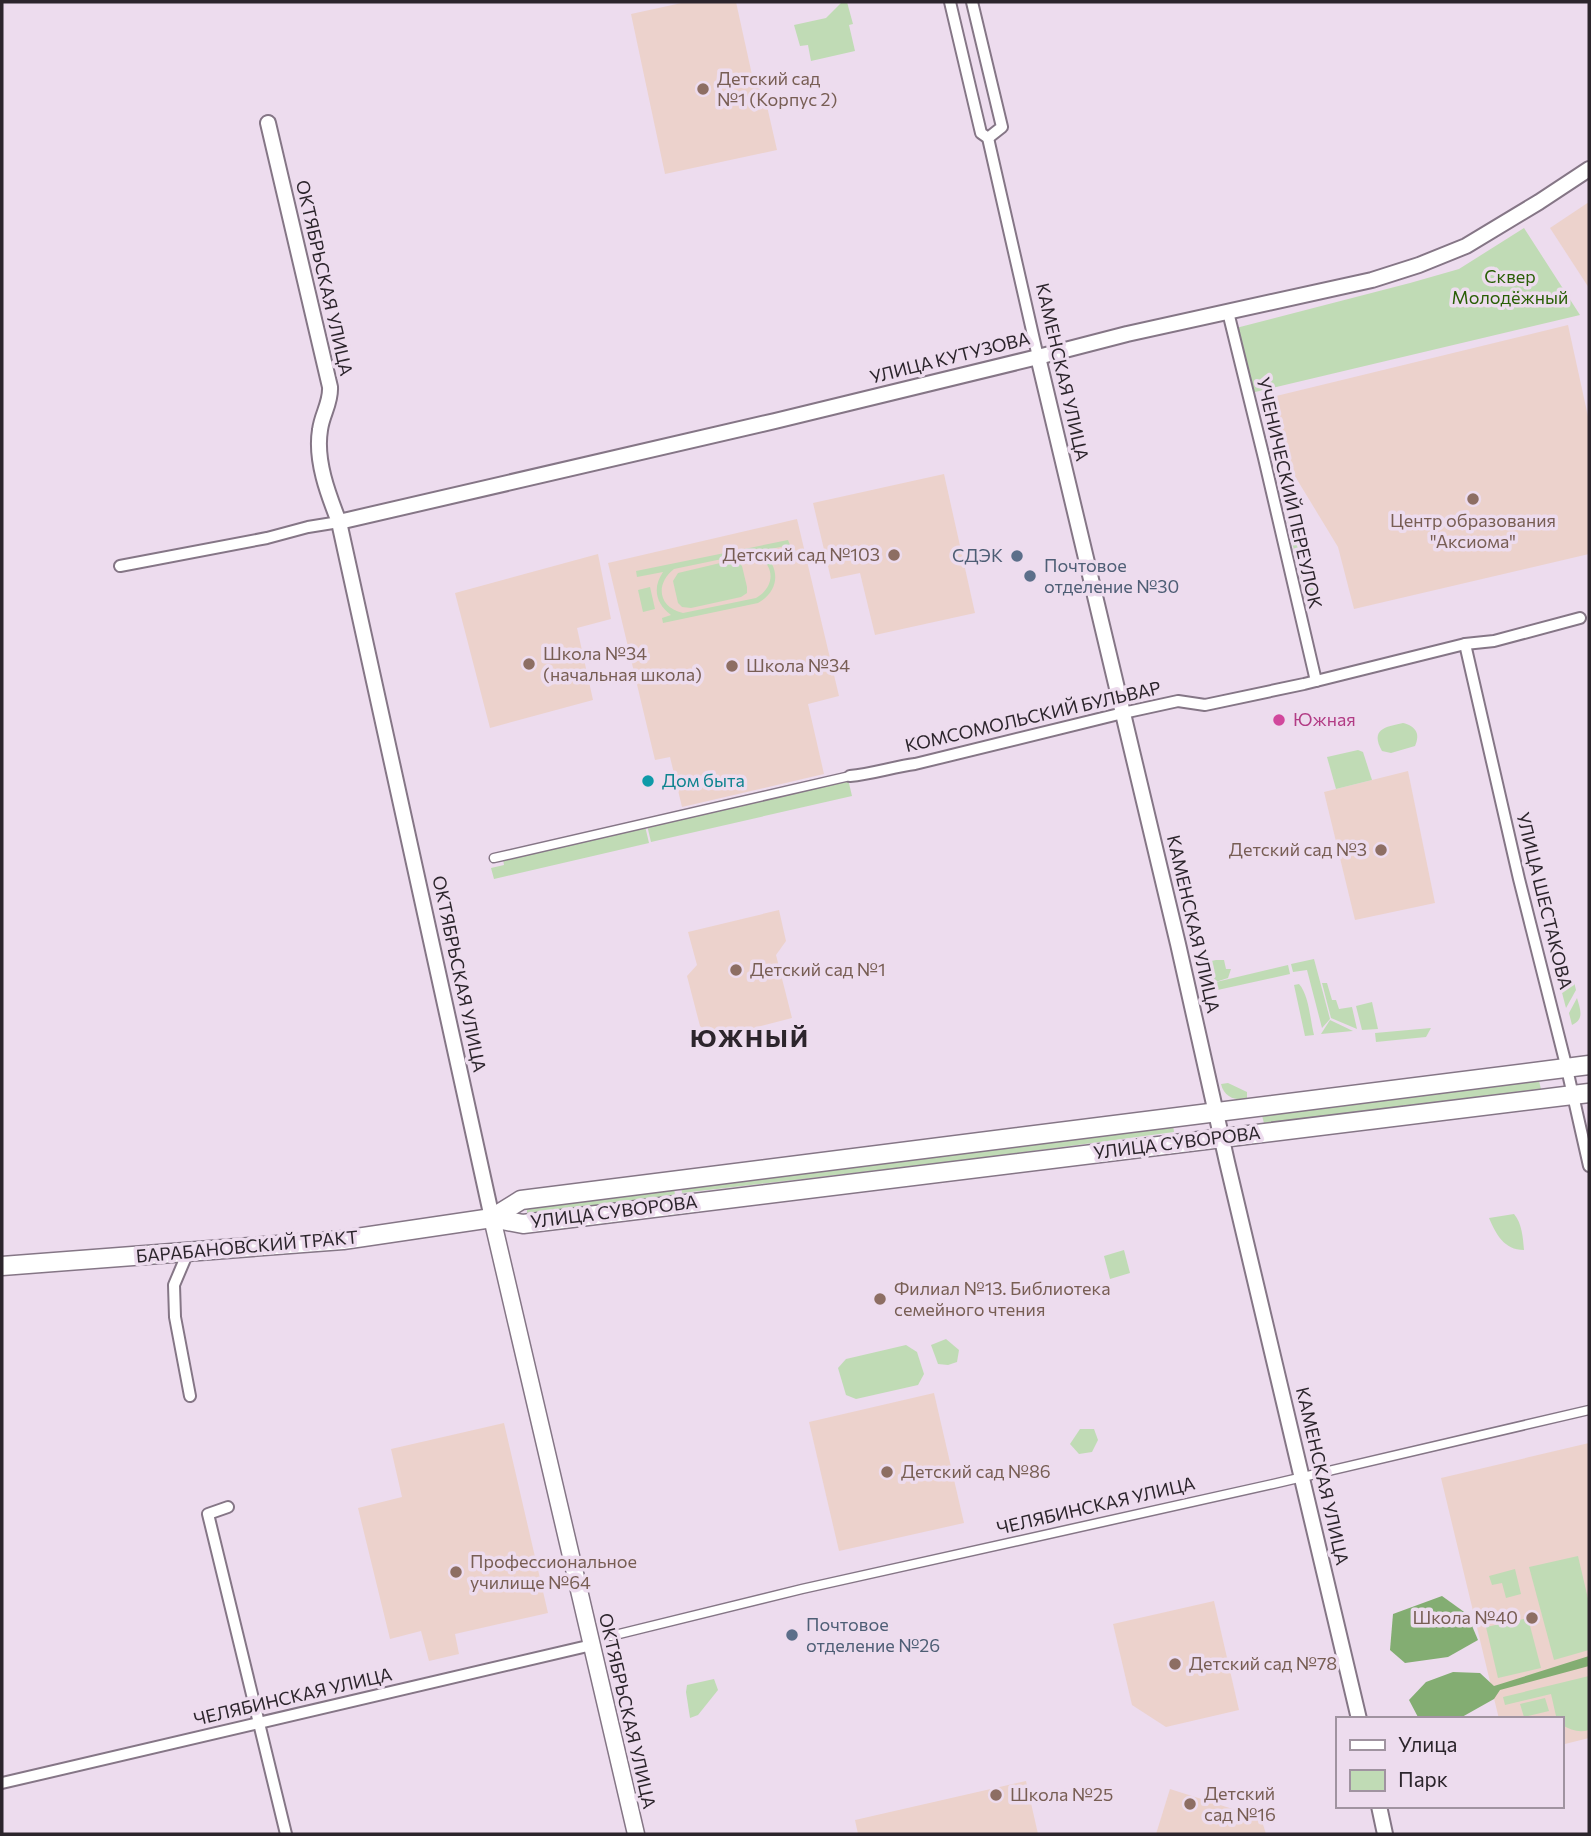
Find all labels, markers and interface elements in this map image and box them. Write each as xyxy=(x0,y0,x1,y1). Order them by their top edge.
place label: Детский сад №1 (Корпус 2) xyxy=(717,67,837,110)
marker: Детский сад №1 (Корпус 2) xyxy=(695,81,711,97)
street label: ОКТЯБРЬСКАЯ УЛИЦА xyxy=(292,178,358,378)
park label: Сквер Молодёжный xyxy=(1452,265,1568,308)
street label: КАМЕНСКАЯ УЛИЦА xyxy=(1032,281,1094,463)
street label: УЛИЦА КУТУЗОВА xyxy=(867,327,1032,388)
street label: УЧЕНИЧЕСКИЙ ПЕРЕУЛОК xyxy=(1253,375,1327,611)
marker: Центр образования "Аксиома" xyxy=(1465,491,1481,507)
place label: Центр образования "Аксиома" xyxy=(1390,509,1556,552)
place label: Детский сад №103 xyxy=(722,543,880,565)
place label: СДЭК xyxy=(952,544,1003,566)
marker: Детский сад №103 xyxy=(886,547,902,563)
marker: СДЭК xyxy=(1009,548,1025,564)
place label: Почтовое отделение №30 xyxy=(1044,554,1179,597)
marker: Почтовое отделение №30 xyxy=(1022,568,1038,584)
place label: Школа №34 (начальная школа) xyxy=(543,642,702,685)
place label: Школа №34 xyxy=(746,654,850,676)
marker: Школа №34 (начальная школа) xyxy=(521,656,537,672)
marker: Школа №34 xyxy=(724,658,740,674)
street label: КОМСОМОЛЬСКИЙ БУЛЬВАР xyxy=(903,676,1163,756)
place label: Южная xyxy=(1293,708,1356,730)
marker: Южная xyxy=(1271,712,1287,728)
place label: Дом быта xyxy=(662,769,745,791)
marker: Дом быта xyxy=(640,773,656,789)
street label: УЛИЦА ШЕСТАКОВА xyxy=(1512,810,1578,992)
street label: КАМЕНСКАЯ УЛИЦА xyxy=(1163,833,1225,1015)
place label: Детский сад №3 xyxy=(1229,838,1367,860)
marker: Детский сад №3 xyxy=(1373,842,1389,858)
street label: ОКТЯБРЬСКАЯ УЛИЦА xyxy=(428,874,492,1074)
place label: Детский сад №1 xyxy=(750,958,886,980)
marker: Детский сад №1 xyxy=(728,962,744,978)
district label: ЮЖНЫЙ xyxy=(690,1023,810,1052)
street label: УЛИЦА СУВОРОВА xyxy=(1092,1121,1262,1163)
street label: УЛИЦА СУВОРОВА xyxy=(529,1190,699,1232)
street label: БАРАБАНОВСКИЙ ТРАКТ xyxy=(135,1225,359,1267)
place label: Филиал №13. Библиотека семейного чтения xyxy=(894,1277,1111,1320)
marker: Филиал №13. Библиотека семейного чтения xyxy=(872,1291,888,1307)
street label: КАМЕНСКАЯ УЛИЦА xyxy=(1292,1385,1354,1567)
place label: Детский сад №86 xyxy=(901,1460,1051,1482)
marker: Детский сад №86 xyxy=(879,1464,895,1480)
street label: ЧЕЛЯБИНСКАЯ УЛИЦА xyxy=(994,1471,1197,1539)
place label: Профессиональное училище №64 xyxy=(470,1550,637,1593)
marker: Профессиональное училище №64 xyxy=(448,1564,464,1580)
place label: Школа №40 xyxy=(1413,1606,1518,1628)
marker: Школа №40 xyxy=(1524,1610,1540,1626)
street label: ОКТЯБРЬСКАЯ УЛИЦА xyxy=(595,1611,661,1811)
place label: Почтовое отделение №26 xyxy=(806,1613,940,1656)
marker: Почтовое отделение №26 xyxy=(784,1627,800,1643)
place label: Детский сад №78 xyxy=(1189,1652,1337,1674)
marker: Детский сад №78 xyxy=(1167,1656,1183,1672)
street label: ЧЕЛЯБИНСКАЯ УЛИЦА xyxy=(191,1662,394,1730)
legend xyxy=(1336,1717,1563,1808)
text: Улица xyxy=(1398,1731,1457,1756)
text: Парк xyxy=(1398,1766,1448,1791)
place label: Детский сад №16 xyxy=(1204,1782,1276,1825)
place label: Школа №25 xyxy=(1010,1783,1113,1805)
marker: Школа №25 xyxy=(988,1787,1004,1803)
marker: Детский сад №16 xyxy=(1182,1796,1198,1812)

